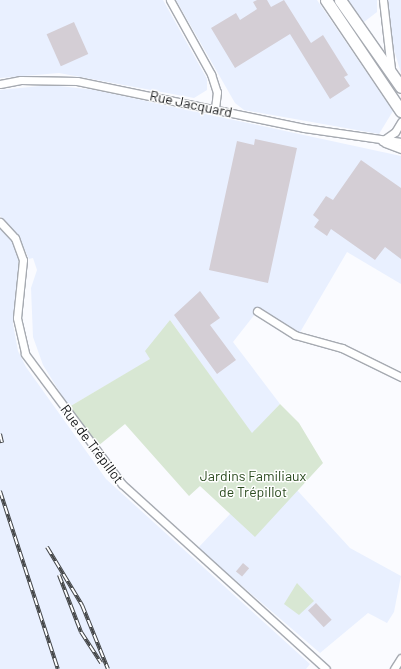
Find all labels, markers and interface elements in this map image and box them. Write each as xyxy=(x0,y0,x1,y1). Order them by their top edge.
street label: Rue Jacquard xyxy=(148,87,234,121)
street label: Rue de Trépillot xyxy=(57,401,127,487)
park label: Jardins Familiaux de Trépillot xyxy=(200,468,306,500)

